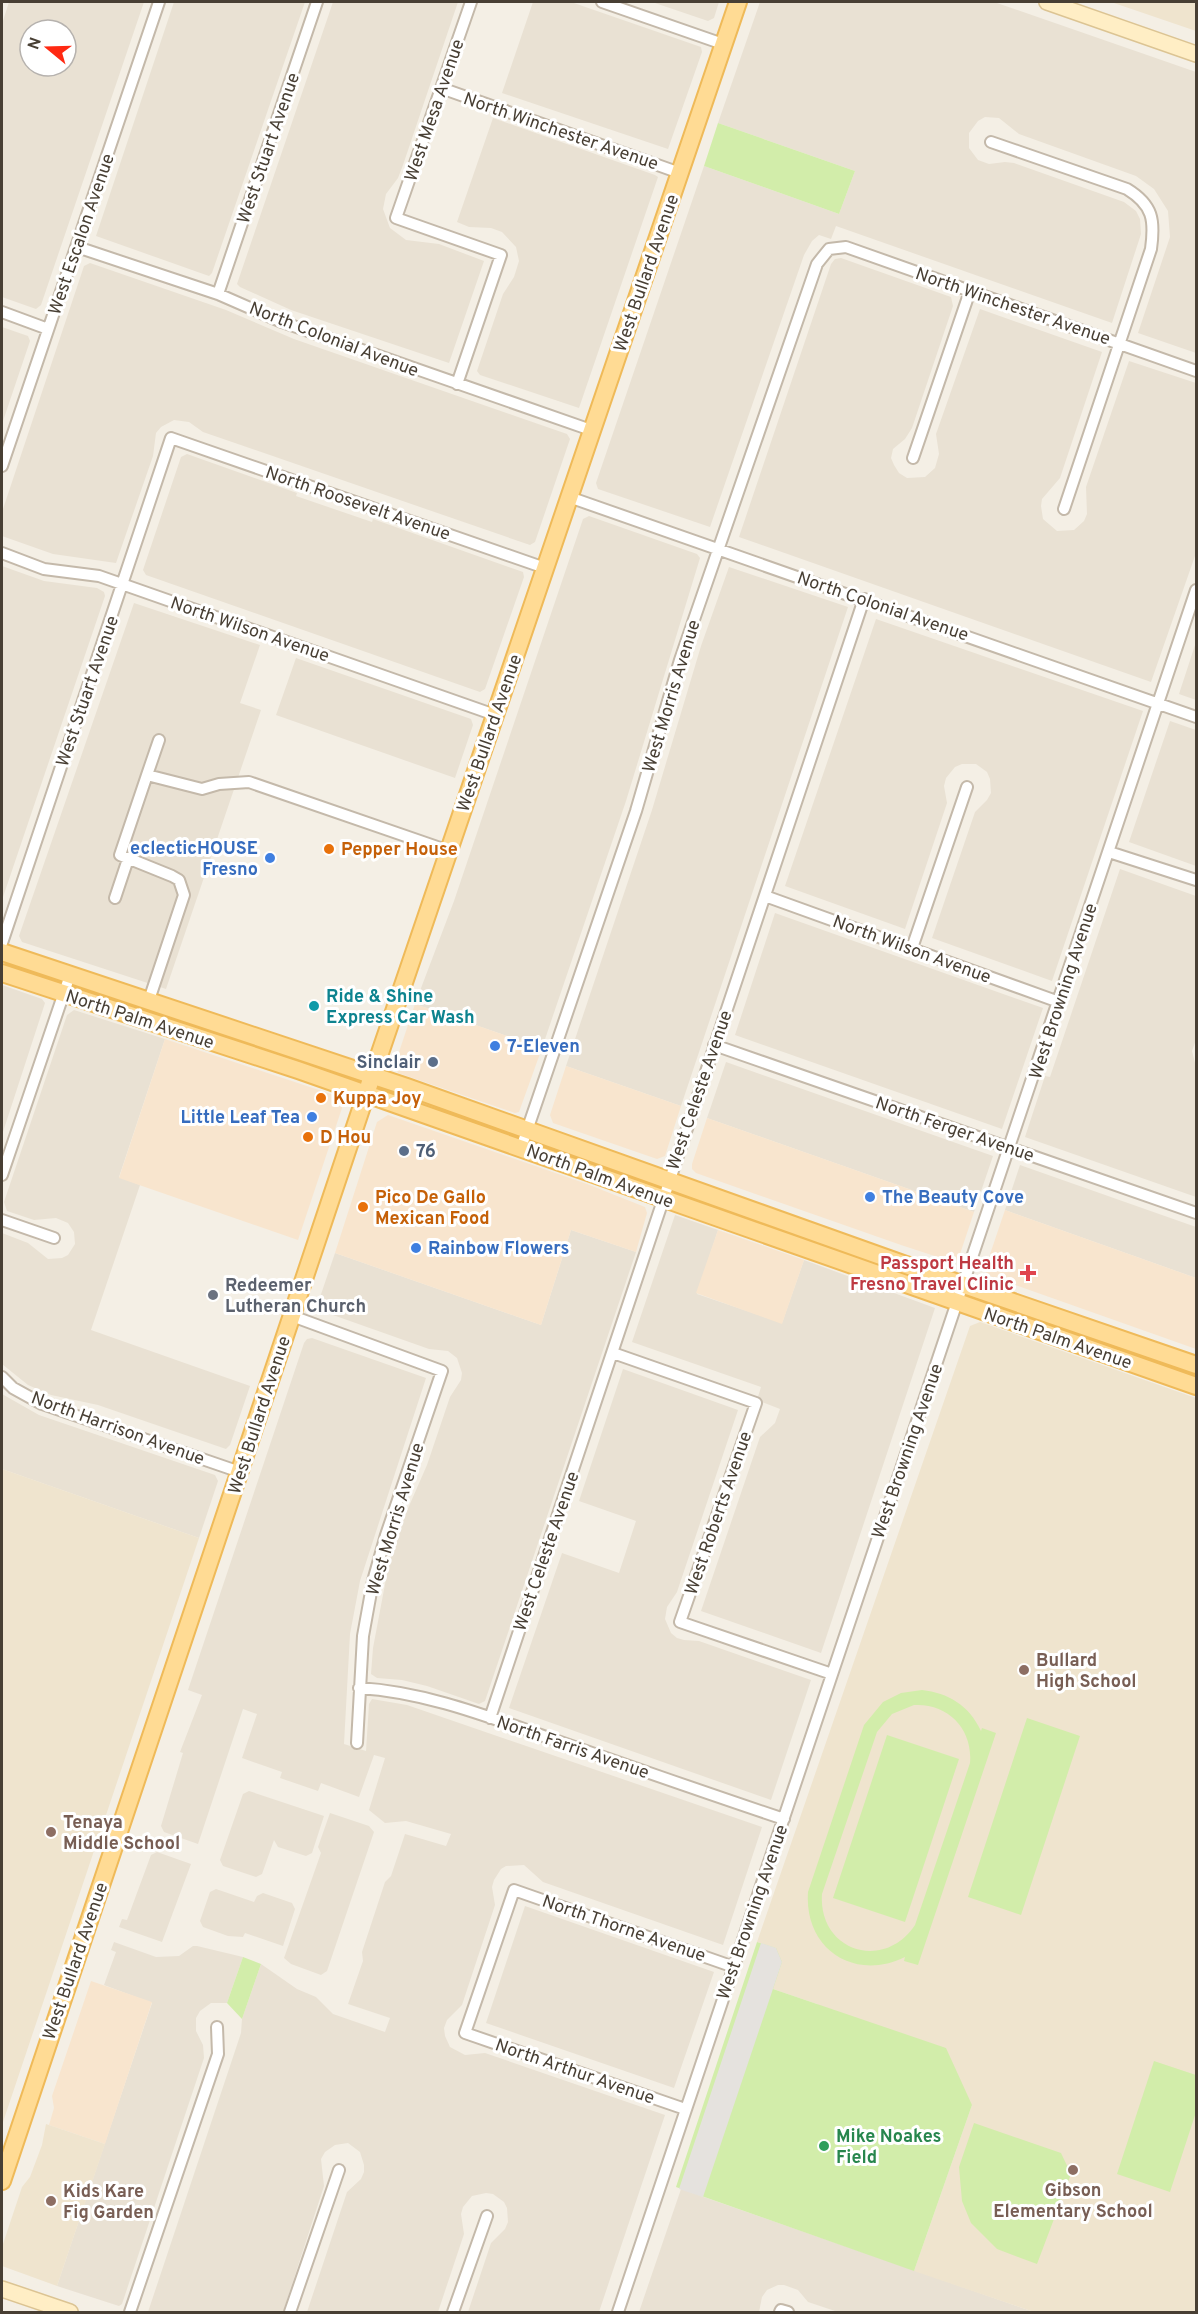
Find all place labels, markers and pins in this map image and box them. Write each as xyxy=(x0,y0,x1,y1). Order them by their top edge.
place label: eclecticHOUSE Fresno xyxy=(130,838,258,882)
place label: Pepper House xyxy=(341,839,458,862)
marker: Pepper House xyxy=(322,842,336,856)
marker: eclecticHOUSE Fresno xyxy=(263,851,277,865)
place label: Ride & Shine Express Car Wash xyxy=(326,986,475,1030)
marker: Ride & Shine Express Car Wash xyxy=(307,999,321,1013)
place label: 7-Eleven xyxy=(507,1036,580,1059)
marker: 7-Eleven xyxy=(488,1039,502,1053)
place label: Sinclair xyxy=(357,1052,422,1075)
marker: Sinclair xyxy=(426,1055,440,1069)
place label: Kuppa Joy xyxy=(333,1088,421,1111)
marker: Kuppa Joy xyxy=(314,1091,328,1105)
place label: Little Leaf Tea xyxy=(181,1107,300,1130)
marker: Little Leaf Tea xyxy=(305,1110,319,1124)
place label: D Hou xyxy=(320,1127,371,1150)
marker: D Hou xyxy=(301,1130,315,1144)
place label: 76 xyxy=(416,1141,436,1164)
marker: 76 xyxy=(397,1144,411,1158)
place label: Pico De Gallo Mexican Food xyxy=(375,1187,490,1231)
place label: The Beauty Cove xyxy=(882,1187,1024,1210)
marker: The Beauty Cove xyxy=(863,1190,877,1204)
marker: Pico De Gallo Mexican Food xyxy=(356,1200,370,1214)
place label: Rainbow Flowers xyxy=(428,1238,569,1261)
marker: Rainbow Flowers xyxy=(409,1241,423,1255)
place label: Passport Health Fresno Travel Clinic xyxy=(850,1253,1014,1297)
marker: Passport Health Fresno Travel Clinic xyxy=(1019,1264,1037,1282)
place label: Redeemer Lutheran Church xyxy=(225,1275,366,1319)
marker: Redeemer Lutheran Church xyxy=(206,1288,220,1302)
place label: Bullard High School xyxy=(1036,1650,1137,1694)
marker: Bullard High School xyxy=(1017,1663,1031,1677)
place label: Tenaya Middle School xyxy=(63,1812,180,1856)
marker: Tenaya Middle School xyxy=(44,1825,58,1839)
place label: Mike Noakes Field xyxy=(836,2126,941,2170)
marker: Mike Noakes Field xyxy=(817,2139,831,2153)
marker: Gibson Elementary School xyxy=(1066,2163,1080,2177)
place label: Gibson Elementary School xyxy=(993,2180,1153,2224)
place label: Kids Kare Fig Garden xyxy=(63,2181,154,2225)
marker: Kids Kare Fig Garden xyxy=(44,2194,58,2208)

